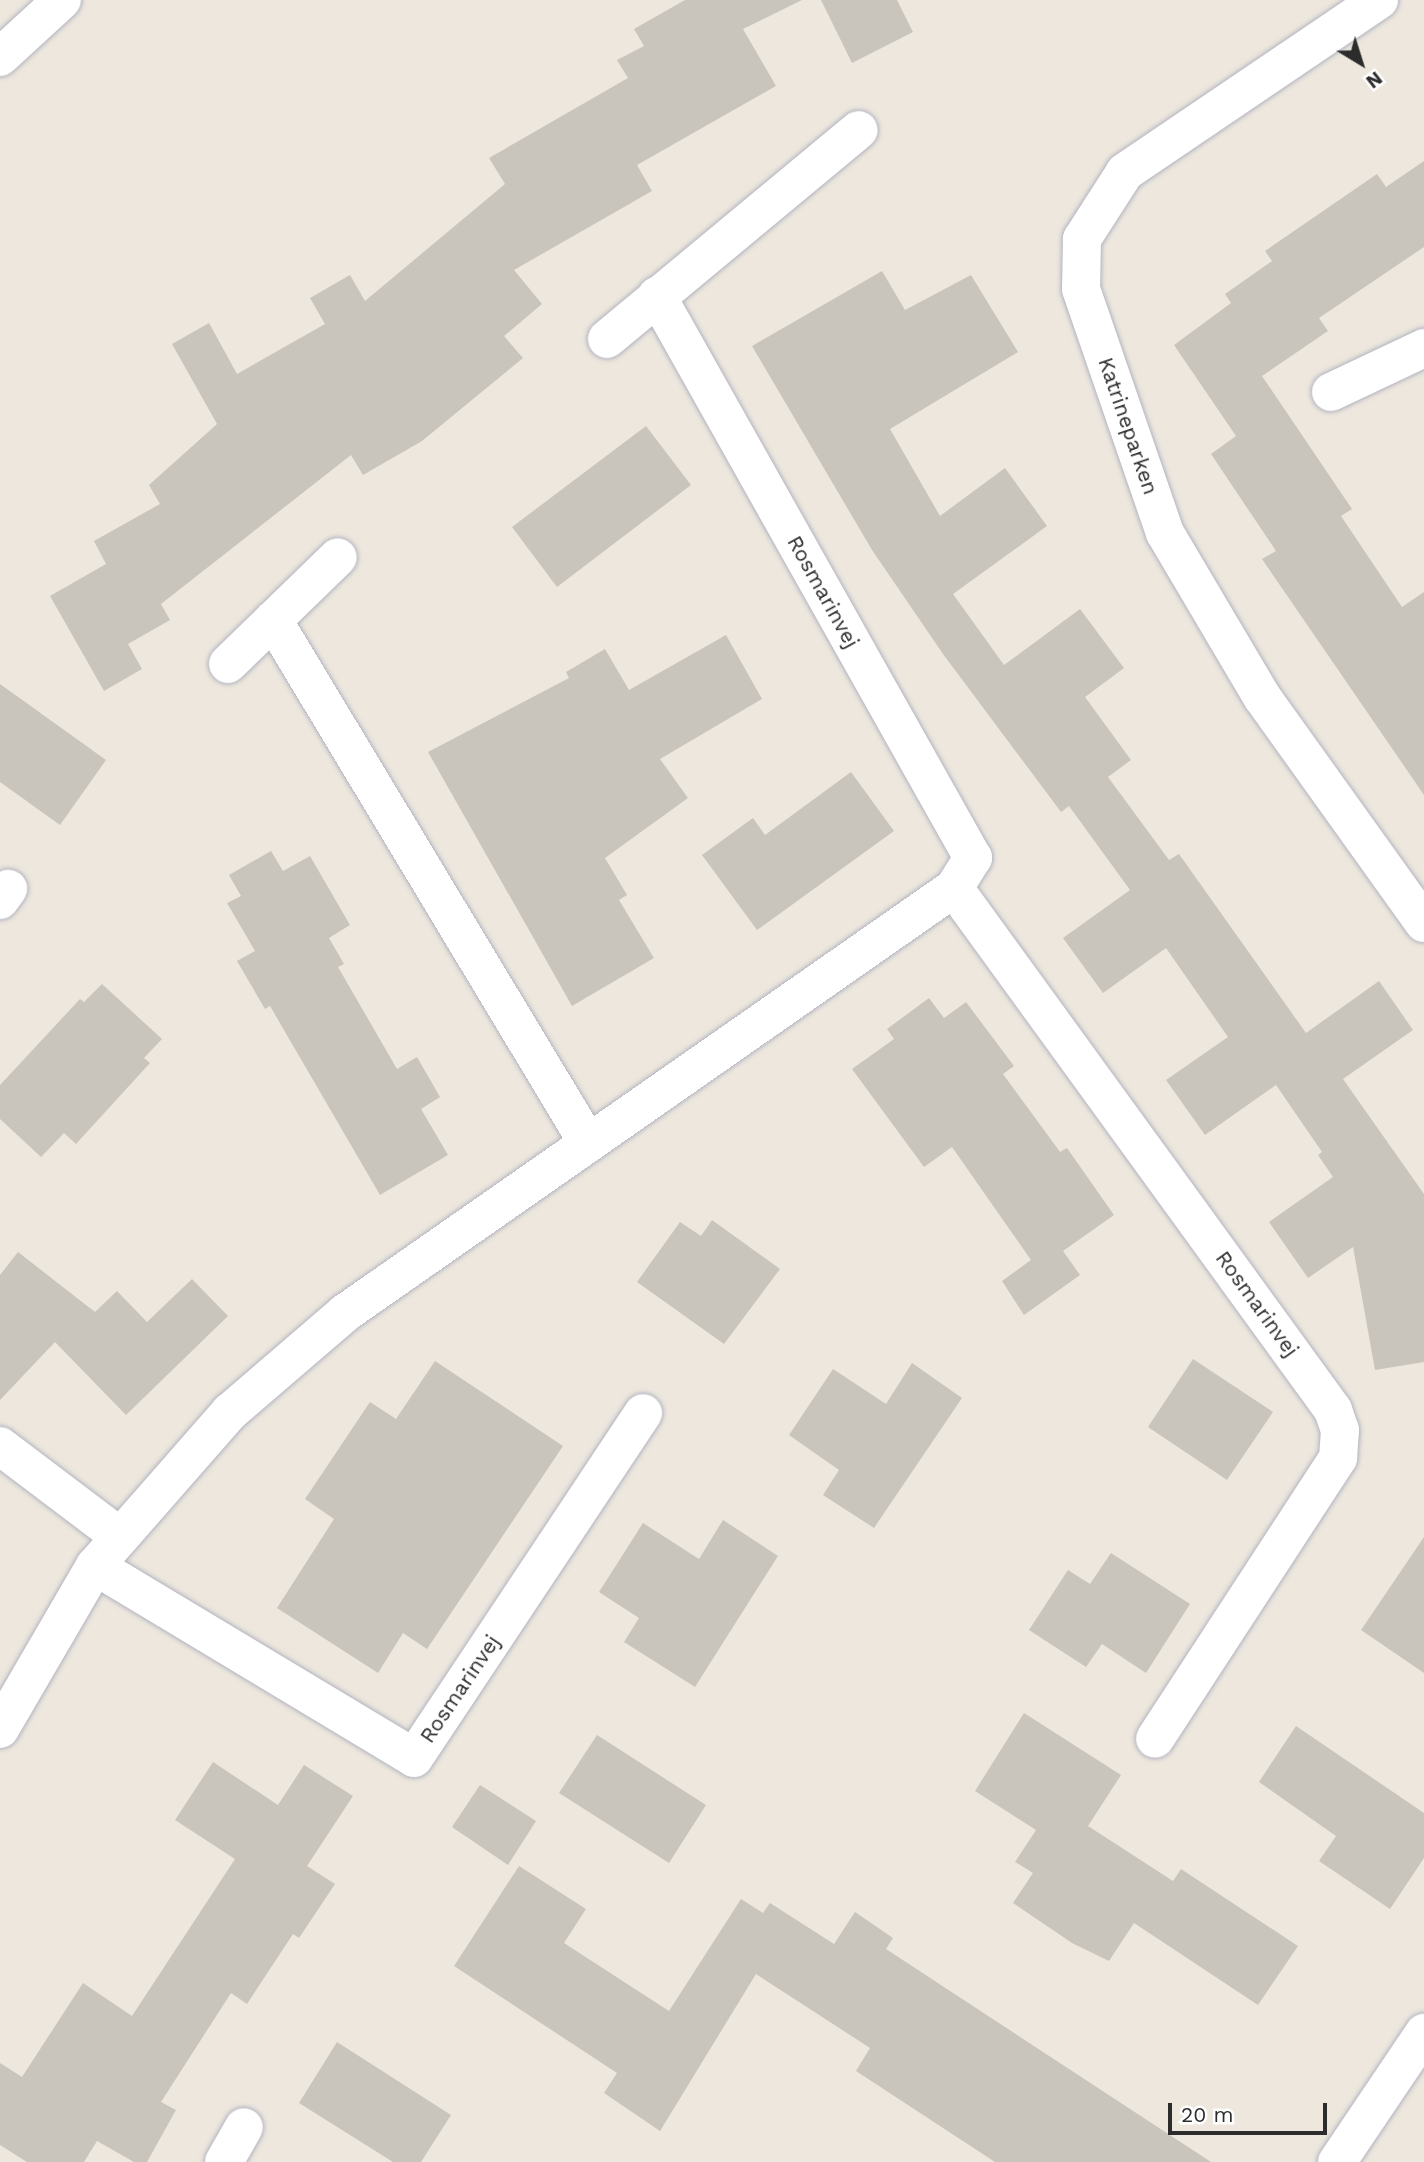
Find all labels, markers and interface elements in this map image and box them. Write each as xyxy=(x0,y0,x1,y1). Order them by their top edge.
north arrow xyxy=(1326,28,1396,98)
text: N xyxy=(1362,67,1387,93)
street label: Katrineparken xyxy=(1093,354,1163,498)
street label: Rosmarinvej xyxy=(782,531,864,653)
street label: Rosmarinvej xyxy=(1210,1246,1304,1362)
street label: Rosmarinvej xyxy=(415,1630,505,1748)
scale bar xyxy=(1172,2088,1331,2132)
text: 20 m xyxy=(1181,2102,1233,2127)

